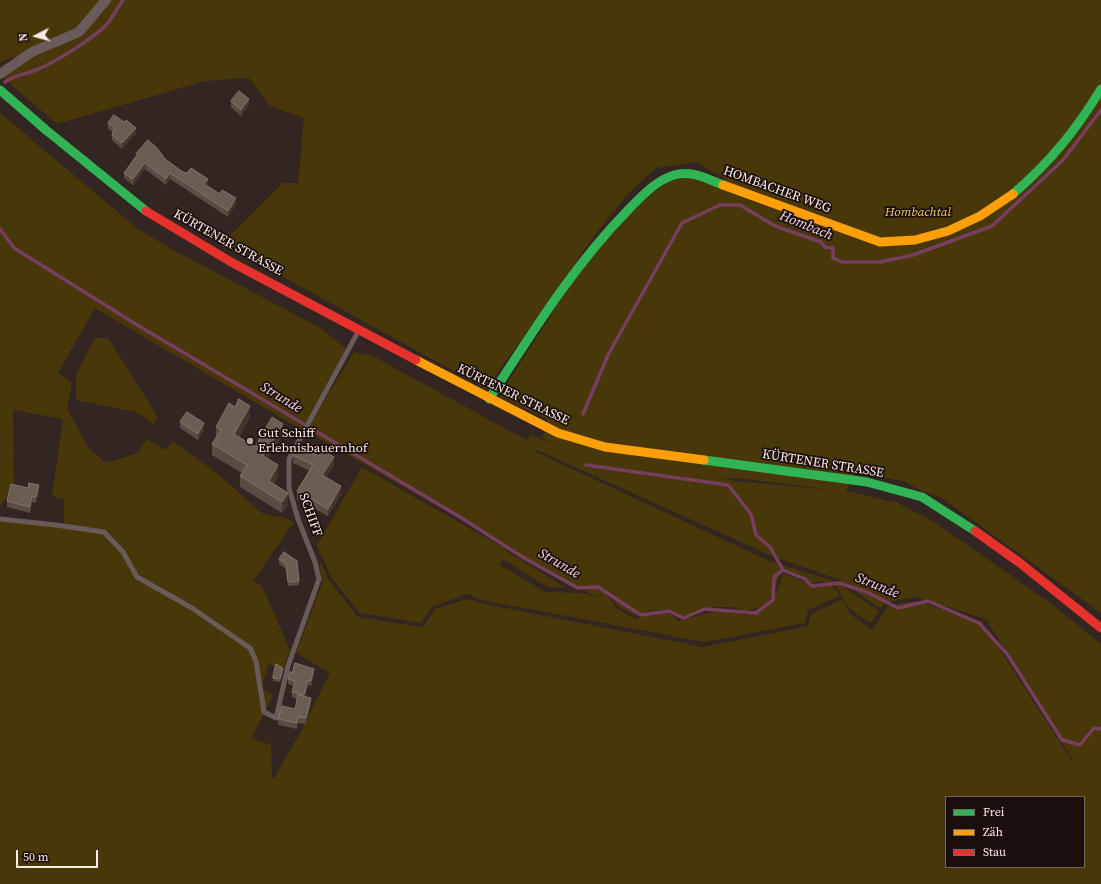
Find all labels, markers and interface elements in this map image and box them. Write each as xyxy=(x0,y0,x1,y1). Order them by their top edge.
north arrow xyxy=(16,16,56,56)
text: N xyxy=(16,33,31,42)
street label: HOMBACHER WEG xyxy=(721,163,833,217)
park label: Hombachtal xyxy=(885,205,951,221)
street label: KÜRTENER STRASSE xyxy=(171,206,285,280)
water label: Hombach xyxy=(777,208,835,244)
street label: KÜRTENER STRASSE xyxy=(454,361,572,429)
water label: Strunde xyxy=(257,379,305,417)
place label: Gut Schiff Erlebnisbauernhof xyxy=(258,426,367,457)
marker: Gut Schiff Erlebnisbauernhof xyxy=(245,436,255,446)
street label: KÜRTENER STRASSE xyxy=(761,447,885,481)
street label: SCHIFF xyxy=(295,491,325,539)
water label: Strunde xyxy=(535,545,583,583)
water label: Strunde xyxy=(853,570,901,602)
legend xyxy=(945,796,1085,868)
text: Frei xyxy=(983,804,1004,820)
text: Zäh xyxy=(983,824,1003,840)
scale bar xyxy=(18,842,100,868)
text: Stau xyxy=(983,844,1006,860)
text: 50 m xyxy=(23,849,49,865)

